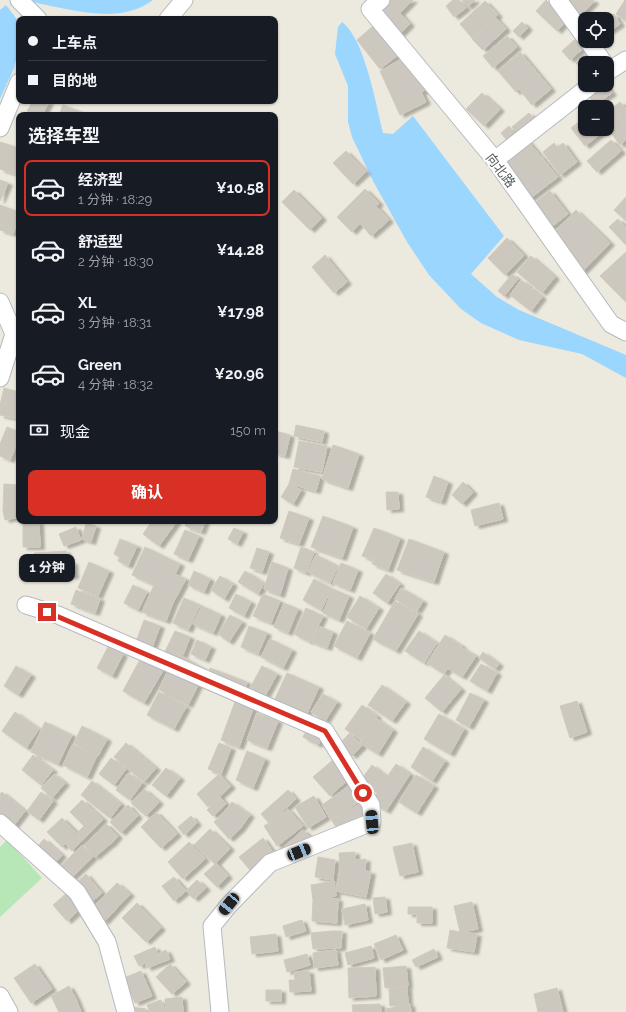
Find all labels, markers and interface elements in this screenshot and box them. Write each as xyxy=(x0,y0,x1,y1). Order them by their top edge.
map controls xyxy=(578,12,614,136)
button: locate xyxy=(578,12,614,48)
text: 上车点 xyxy=(52,34,97,52)
button: + xyxy=(578,56,614,92)
text: 目的地 xyxy=(52,72,97,90)
button: − xyxy=(578,100,614,136)
text: 选择车型 xyxy=(28,125,100,146)
street label: 向北路 xyxy=(483,150,518,190)
icon: car xyxy=(30,170,66,206)
text: 经济型 xyxy=(78,171,123,189)
text: ¥10.58 xyxy=(216,179,264,197)
text: 1 分钟 · 18:29 xyxy=(78,192,152,207)
icon: car xyxy=(30,232,66,268)
text: 舒适型 xyxy=(78,233,123,251)
text: ¥14.28 xyxy=(216,241,264,259)
text: 2 分钟 · 18:30 xyxy=(78,254,154,269)
icon: car xyxy=(30,294,66,330)
text: XL xyxy=(78,294,96,312)
text: ¥17.98 xyxy=(217,303,264,321)
text: 3 分钟 · 18:31 xyxy=(78,315,152,330)
icon: car xyxy=(30,356,66,392)
text: Green xyxy=(78,356,122,374)
text: ¥20.96 xyxy=(214,365,264,383)
text: 4 分钟 · 18:32 xyxy=(78,377,153,392)
icon: cash xyxy=(28,419,50,441)
text: 现金 xyxy=(60,423,90,441)
text: 150 m xyxy=(230,423,266,438)
button: 确认 xyxy=(28,470,266,516)
callout: 1 分钟 xyxy=(19,554,75,582)
text: 1 分钟 xyxy=(29,560,65,575)
route end xyxy=(38,603,56,621)
route start xyxy=(354,784,372,802)
car xyxy=(365,810,379,834)
car xyxy=(286,842,312,862)
car xyxy=(217,891,241,917)

